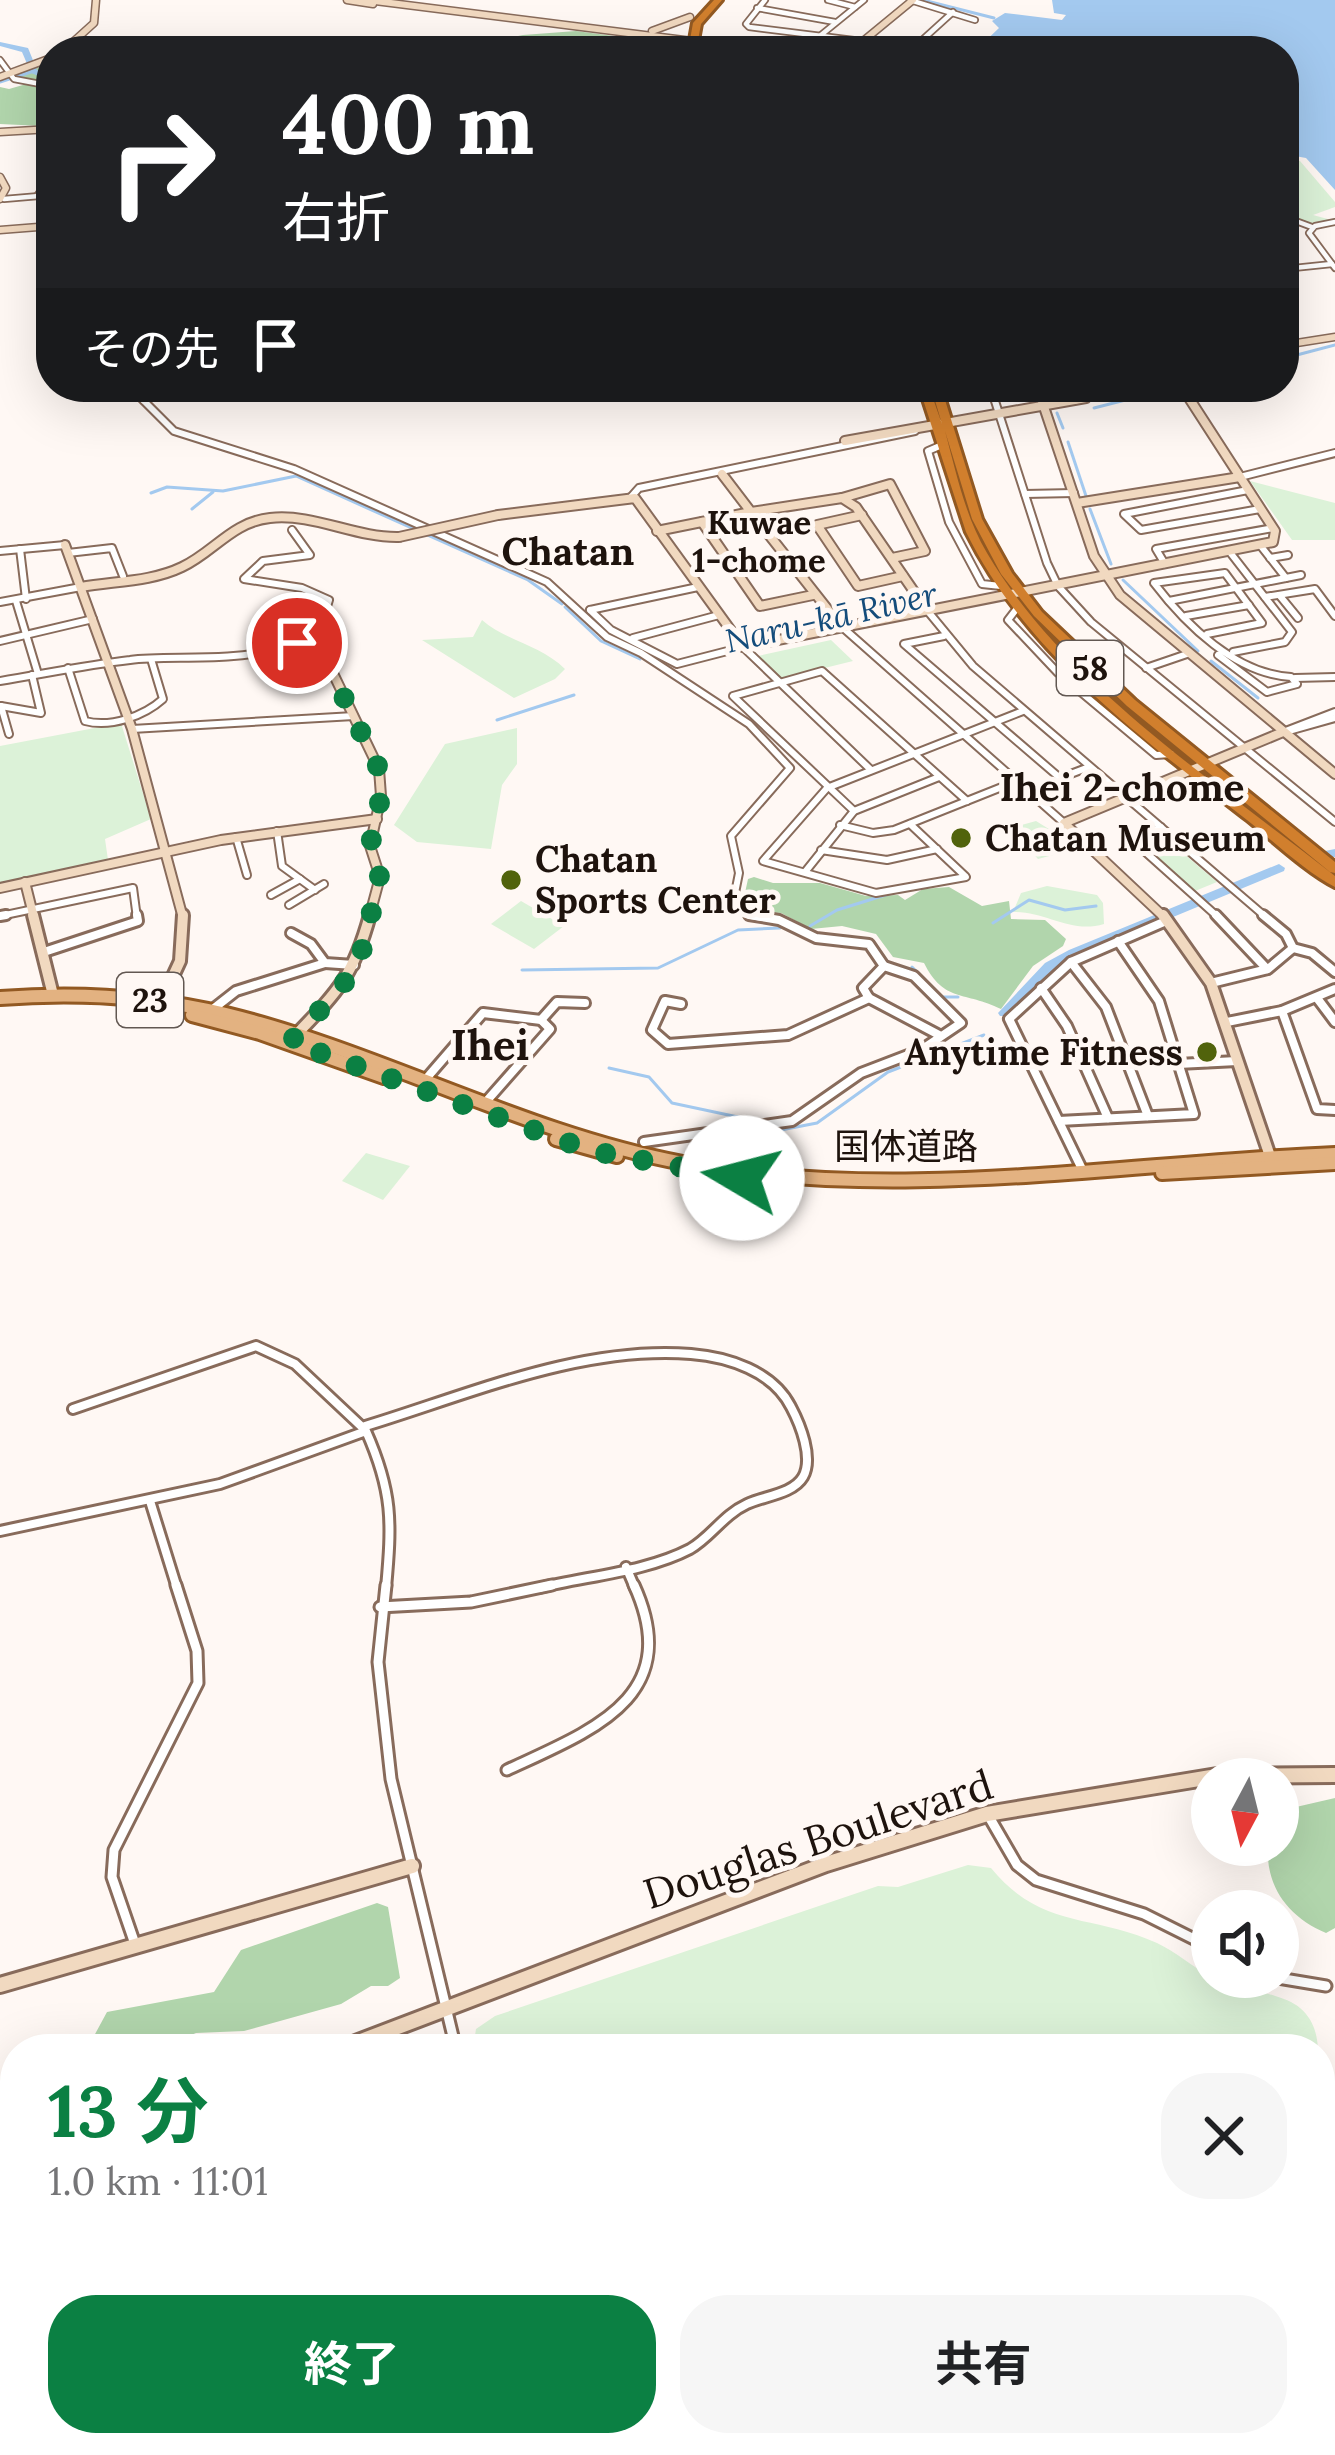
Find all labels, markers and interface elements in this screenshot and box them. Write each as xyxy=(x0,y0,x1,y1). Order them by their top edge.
text: 400 m xyxy=(282,69,534,177)
icon: right xyxy=(84,84,240,240)
text: 右折 xyxy=(282,183,390,252)
icon: arrive xyxy=(243,312,309,378)
text: その先 xyxy=(84,320,219,377)
district label: Kuwae 1-chome xyxy=(692,501,826,581)
district label: Chatan xyxy=(502,526,634,576)
water label: Naru-kā River xyxy=(721,572,942,662)
pin xyxy=(246,592,348,694)
icon: arrive xyxy=(264,610,330,676)
road number: 58 xyxy=(1057,641,1123,695)
district label: Ihei 2-chome xyxy=(999,762,1245,812)
place label: Chatan Museum xyxy=(985,815,1266,861)
marker: Chatan Museum xyxy=(948,825,974,851)
place label: Chatan Sports Center xyxy=(535,836,776,923)
marker: Chatan Sports Center xyxy=(498,867,524,893)
road number: 23 xyxy=(117,973,183,1027)
district label: Ihei xyxy=(451,1018,529,1072)
place label: Anytime Fitness xyxy=(904,1029,1183,1075)
marker: Anytime Fitness xyxy=(1194,1039,1220,1065)
position arrow xyxy=(679,1115,805,1241)
street label: 国体道路 xyxy=(834,1123,978,1169)
street label: Douglas Boulevard xyxy=(637,1757,999,1921)
north arrow xyxy=(1191,1758,1299,1866)
map controls xyxy=(1191,1758,1299,1998)
button: sound xyxy=(1191,1890,1299,1998)
text: 13 分 xyxy=(48,2065,209,2157)
button: close xyxy=(1161,2073,1287,2199)
text: 1.0 km · 11:01 xyxy=(48,2156,268,2206)
button: 終了 xyxy=(48,2295,656,2433)
button: 共有 xyxy=(680,2295,1287,2433)

